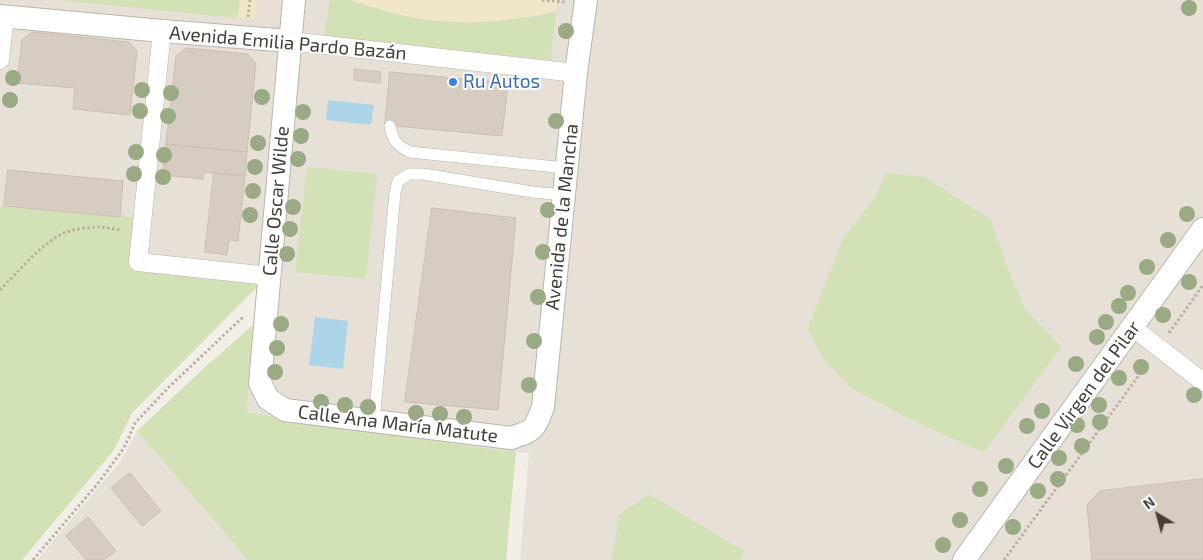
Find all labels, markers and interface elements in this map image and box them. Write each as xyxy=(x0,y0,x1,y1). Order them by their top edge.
street label: Avenida Emilia Pardo Bazán xyxy=(168,21,408,65)
place label: Ru Autos xyxy=(463,71,540,93)
marker: Ru Autos xyxy=(447,76,459,88)
street label: Avenida de la Mancha xyxy=(541,123,583,311)
street label: Calle Oscar Wilde xyxy=(258,125,294,277)
street label: Calle Virgen del Pilar xyxy=(1023,317,1145,473)
street label: Calle Ana María Matute xyxy=(297,400,499,448)
north arrow xyxy=(1133,490,1183,540)
text: N xyxy=(1140,493,1158,512)

